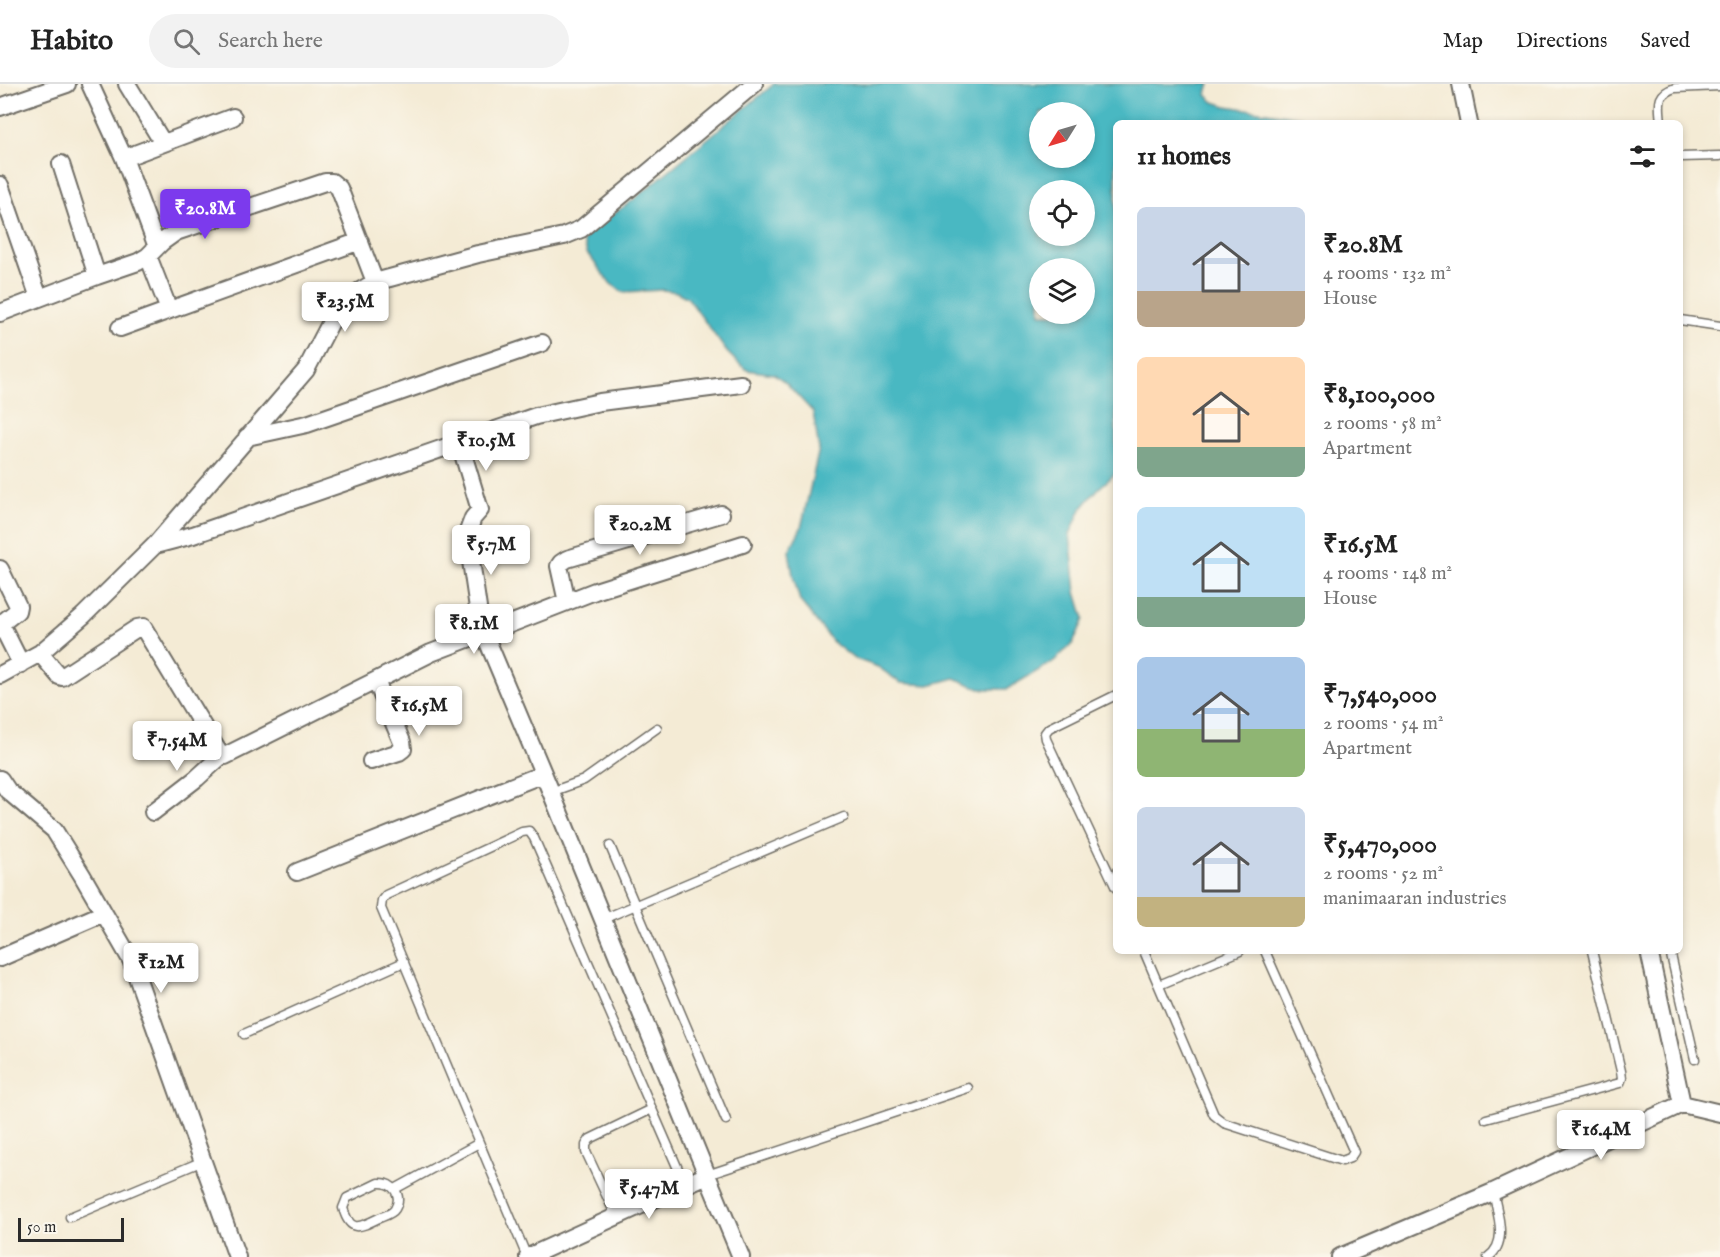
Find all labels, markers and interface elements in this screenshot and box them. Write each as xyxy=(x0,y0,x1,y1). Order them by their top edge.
search box xyxy=(149,14,569,68)
text: Habito xyxy=(30,24,113,59)
icon: search xyxy=(170,25,203,58)
text: Search here xyxy=(218,27,323,55)
text: Map xyxy=(1443,28,1483,55)
text: Directions xyxy=(1516,28,1607,55)
text: Saved xyxy=(1640,28,1690,55)
north arrow xyxy=(1029,102,1095,168)
map controls xyxy=(1029,102,1095,324)
text: 11 homes xyxy=(1137,140,1231,173)
icon: filters xyxy=(1626,140,1659,173)
button: locate xyxy=(1029,180,1095,246)
pin: ₹20.8M xyxy=(156,189,254,240)
text: ₹20.8M xyxy=(174,196,236,221)
text: ₹20.8M xyxy=(1323,228,1403,261)
icon: home xyxy=(1185,231,1257,303)
button: layers xyxy=(1029,258,1095,324)
text: 4 rooms · 132 m² xyxy=(1323,261,1451,286)
pin: ₹23.5M xyxy=(296,282,394,333)
text: House xyxy=(1323,286,1377,311)
text: ₹23.5M xyxy=(316,289,374,314)
text: ₹8,100,000 xyxy=(1323,378,1435,411)
icon: home xyxy=(1185,381,1257,453)
text: 2 rooms · 58 m² xyxy=(1323,411,1442,436)
pin: ₹10.5M xyxy=(437,421,535,472)
text: ₹10.5M xyxy=(457,428,515,453)
text: Apartment xyxy=(1323,436,1412,461)
pin: ₹20.2M xyxy=(591,505,689,556)
text: ₹20.2M xyxy=(608,512,672,537)
pin: ₹5.7M xyxy=(449,525,533,576)
text: ₹16.5M xyxy=(1323,528,1398,561)
icon: home xyxy=(1185,531,1257,603)
text: ₹5.7M xyxy=(466,532,516,557)
text: 4 rooms · 148 m² xyxy=(1323,561,1452,586)
text: House xyxy=(1323,586,1377,611)
pin: ₹8.1M xyxy=(432,604,516,655)
text: ₹8.1M xyxy=(449,611,499,636)
text: ₹7,540,000 xyxy=(1323,678,1437,711)
icon: home xyxy=(1185,681,1257,753)
pin: ₹16.5M xyxy=(370,686,468,737)
text: ₹16.5M xyxy=(390,693,448,718)
text: 2 rooms · 54 m² xyxy=(1323,711,1444,736)
pin: ₹7.54M xyxy=(128,721,226,772)
text: ₹7.54M xyxy=(147,728,207,753)
text: Apartment xyxy=(1323,736,1412,761)
text: ₹5,470,000 xyxy=(1323,828,1437,861)
icon: home xyxy=(1185,831,1257,903)
text: 2 rooms · 52 m² xyxy=(1323,861,1443,886)
text: manimaaran industries xyxy=(1323,886,1507,911)
pin: ₹12M xyxy=(125,943,197,994)
text: ₹12M xyxy=(137,950,185,975)
pin: ₹16.4M xyxy=(1552,1110,1650,1161)
text: ₹16.4M xyxy=(1571,1117,1631,1142)
pin: ₹5.47M xyxy=(600,1169,698,1220)
text: ₹5.47M xyxy=(619,1176,679,1201)
scale bar xyxy=(18,1215,124,1242)
text: 50 m xyxy=(27,1218,56,1238)

